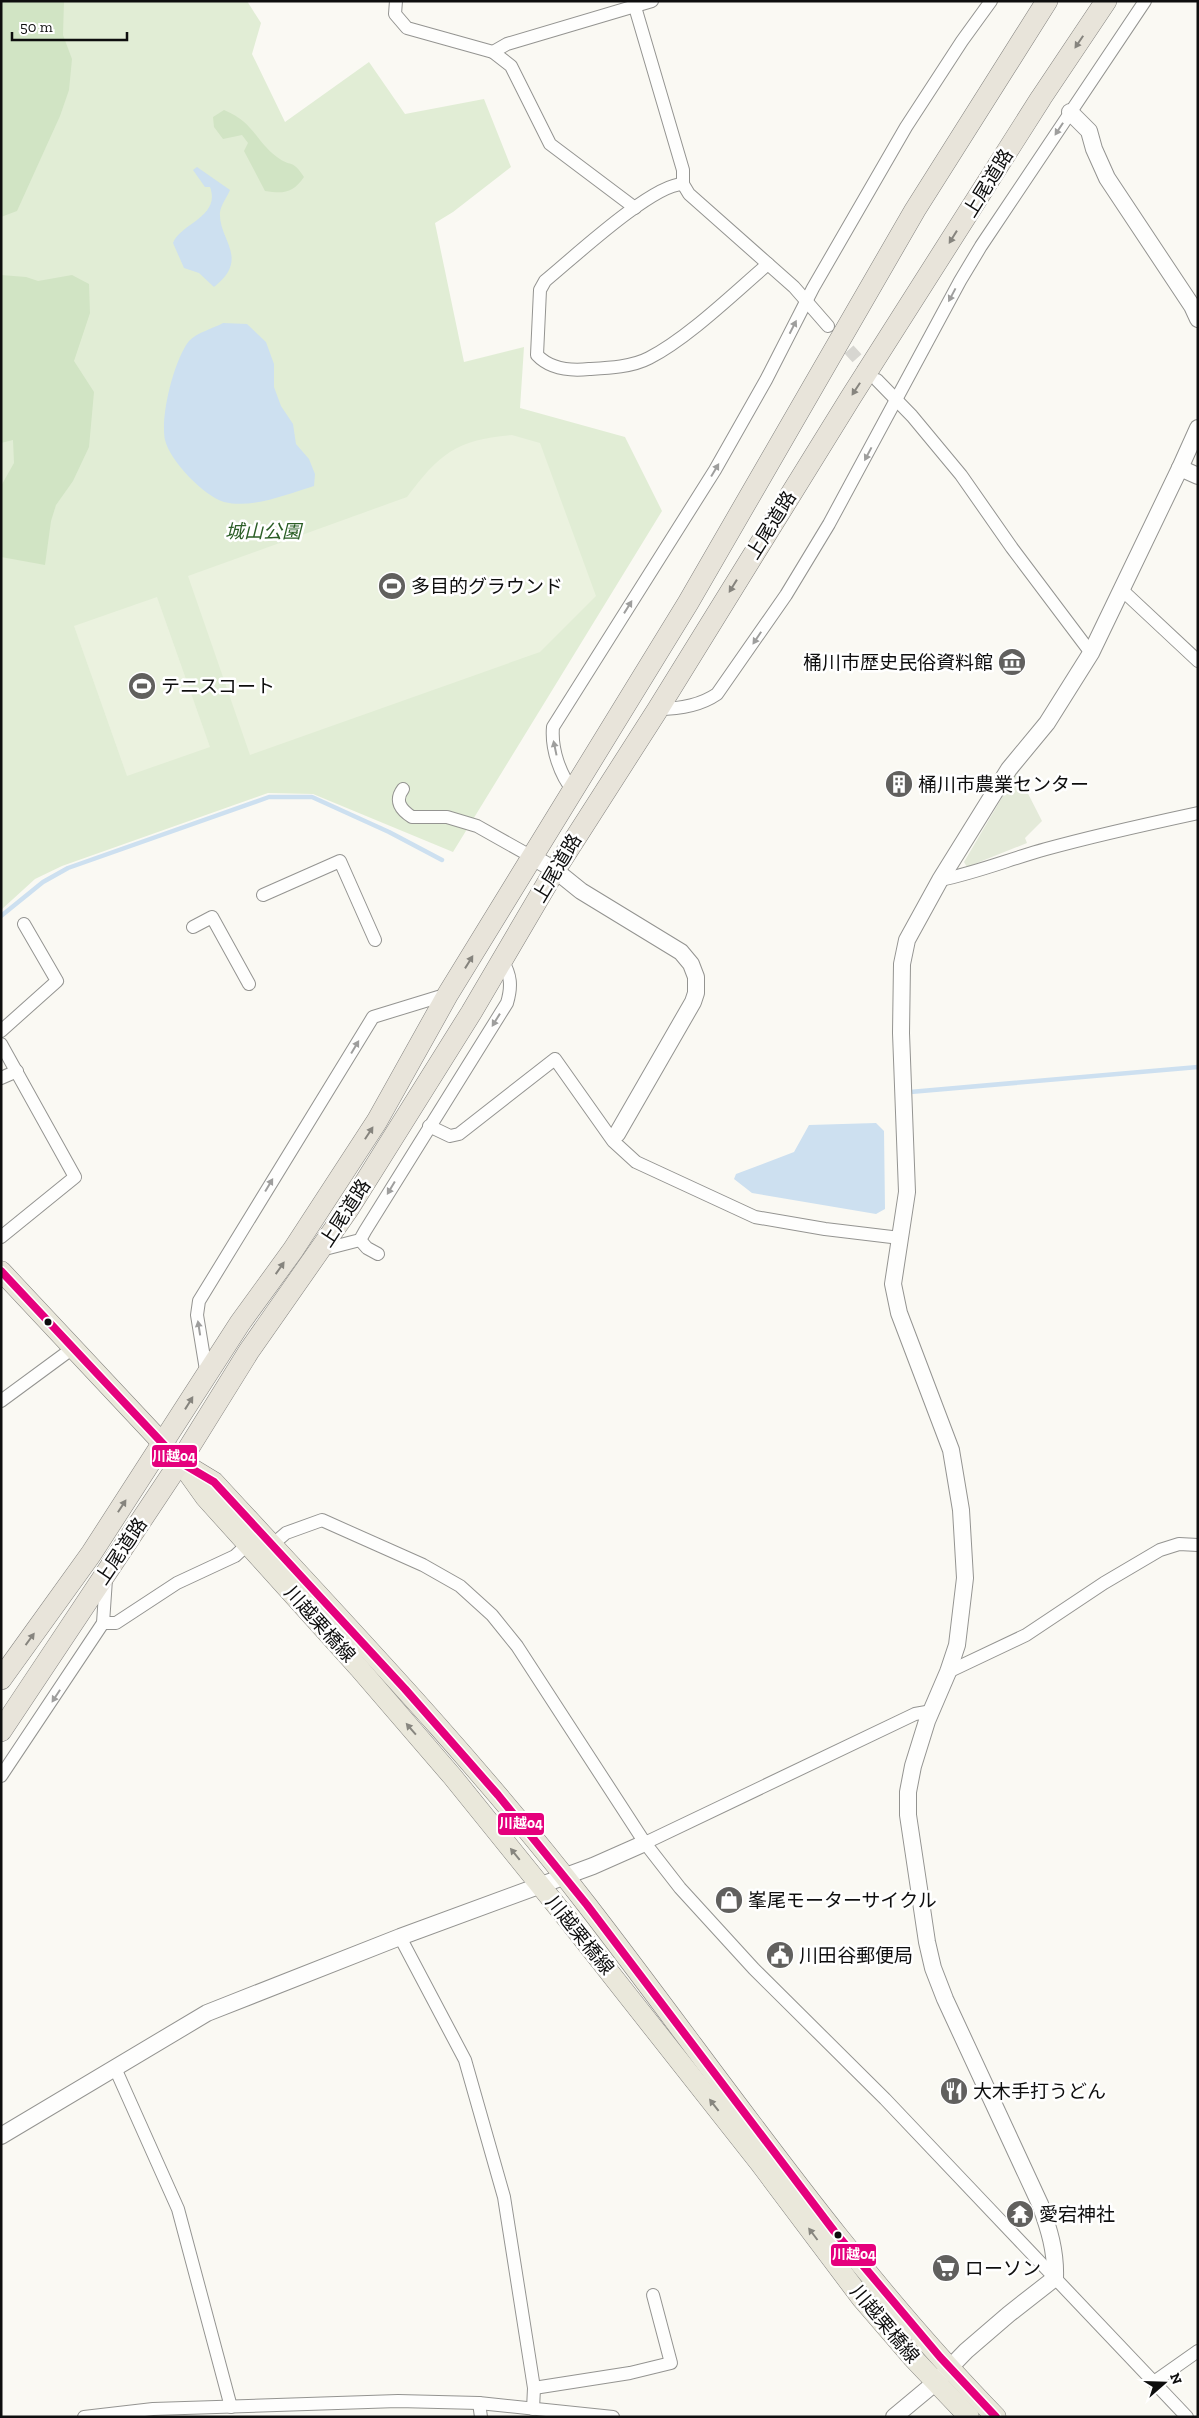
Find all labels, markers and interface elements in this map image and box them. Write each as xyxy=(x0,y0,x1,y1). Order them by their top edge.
scale bar xyxy=(12,10,128,42)
text: 50 m xyxy=(20,18,53,36)
one-way arrow xyxy=(1074,35,1084,48)
one-way arrow xyxy=(1054,122,1064,135)
street label: 上尾道路 xyxy=(958,145,1018,221)
one-way arrow xyxy=(948,230,958,244)
one-way arrow xyxy=(948,288,956,302)
one-way arrow xyxy=(789,320,797,334)
one-way arrow xyxy=(852,382,861,395)
one-way arrow xyxy=(864,447,872,461)
one-way arrow xyxy=(711,463,720,476)
street label: 上尾道路 xyxy=(741,487,801,563)
park label: 城山公園 xyxy=(225,520,304,543)
sports icon: 多目的グラウンド xyxy=(377,571,407,601)
place label: 多目的グラウンド xyxy=(411,575,563,598)
one-way arrow xyxy=(729,580,738,593)
one-way arrow xyxy=(623,600,633,613)
one-way arrow xyxy=(752,631,762,645)
museum icon: 桶川市歴史民俗資料館 xyxy=(997,647,1027,677)
place label: 桶川市歴史民俗資料館 xyxy=(803,651,993,674)
sports icon: テニスコート xyxy=(127,671,157,701)
place label: テニスコート xyxy=(161,675,275,698)
one-way arrow xyxy=(551,740,559,755)
building icon: 桶川市農業センター xyxy=(884,769,914,799)
place label: 桶川市農業センター xyxy=(918,773,1089,796)
street label: 上尾道路 xyxy=(528,829,586,907)
one-way arrow xyxy=(464,955,473,968)
one-way arrow xyxy=(491,1014,500,1027)
one-way arrow xyxy=(351,1040,359,1055)
one-way arrow xyxy=(365,1126,374,1139)
street label: 上尾道路 xyxy=(315,1175,375,1251)
one-way arrow xyxy=(264,1178,273,1191)
one-way arrow xyxy=(387,1182,396,1195)
one-way arrow xyxy=(275,1262,285,1275)
unlabelled marker xyxy=(43,1317,53,1327)
one-way arrow xyxy=(195,1319,203,1335)
one-way arrow xyxy=(185,1396,194,1410)
line badge: 川越04 xyxy=(151,1444,198,1468)
text: 川越04 xyxy=(152,1448,196,1465)
one-way arrow xyxy=(117,1499,127,1513)
street label: 上尾道路 xyxy=(90,1513,152,1589)
street label: 川越栗橋線 xyxy=(280,1581,360,1667)
one-way arrow xyxy=(24,1633,34,1646)
one-way arrow xyxy=(51,1689,60,1703)
one-way arrow xyxy=(406,1722,417,1735)
line badge: 川越04 xyxy=(497,1812,545,1836)
text: 川越04 xyxy=(499,1815,543,1832)
one-way arrow xyxy=(510,1848,521,1861)
shop icon: 峯尾モーターサイクル xyxy=(714,1885,744,1915)
place label: 峯尾モーターサイクル xyxy=(748,1889,937,1912)
street label: 川越栗橋線 xyxy=(541,1891,619,1979)
public building icon: 川田谷郵便局 xyxy=(765,1940,795,1970)
place label: 川田谷郵便局 xyxy=(799,1944,913,1967)
restaurant icon: 大木手打うどん xyxy=(939,2076,969,2106)
place label: 大木手打うどん xyxy=(973,2080,1106,2103)
one-way arrow xyxy=(708,2099,719,2112)
temple icon: 愛宕神社 xyxy=(1005,2199,1035,2229)
place label: 愛宕神社 xyxy=(1039,2203,1115,2226)
one-way arrow xyxy=(808,2227,818,2241)
unlabelled marker xyxy=(833,2230,843,2240)
line badge: 川越04 xyxy=(830,2243,877,2267)
text: 川越04 xyxy=(832,2246,876,2263)
supermarket icon: ローソン xyxy=(931,2253,961,2283)
place label: ローソン xyxy=(965,2257,1041,2280)
street label: 川越栗橋線 xyxy=(846,2280,924,2368)
north arrow xyxy=(1139,2358,1189,2408)
text: N xyxy=(1166,2371,1186,2387)

